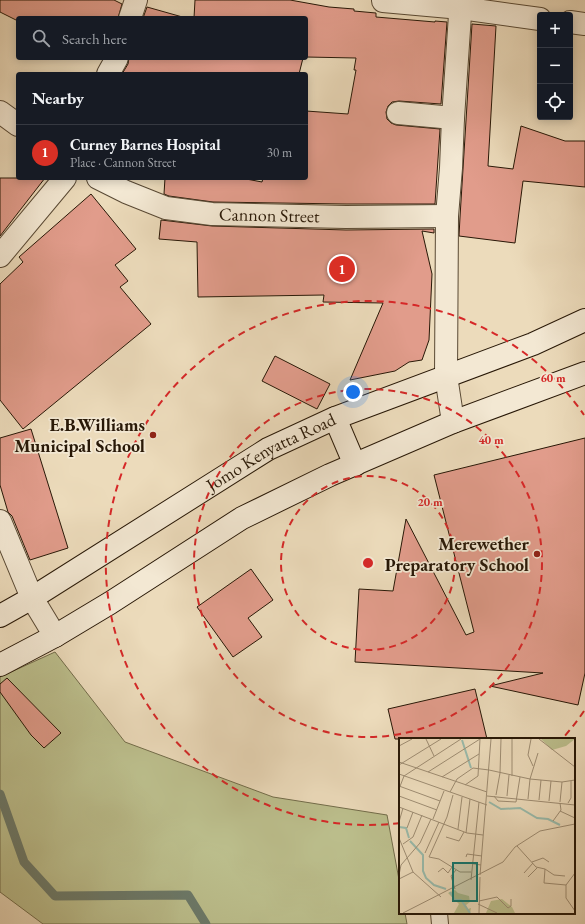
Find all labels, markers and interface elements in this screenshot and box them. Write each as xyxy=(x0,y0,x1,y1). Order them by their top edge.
map controls xyxy=(537,12,573,120)
button: + xyxy=(537,12,573,48)
search box xyxy=(16,16,308,60)
icon: search xyxy=(30,27,52,49)
text: Search here xyxy=(62,29,127,48)
button: − xyxy=(537,48,573,84)
button: locate xyxy=(537,84,573,120)
text: Nearby xyxy=(32,87,84,109)
text: Curney Barnes Hospital xyxy=(70,135,220,154)
text: 1 xyxy=(42,144,48,161)
text: 30 m xyxy=(267,144,292,161)
text: Place · Cannon Street xyxy=(70,154,176,171)
street label: Cannon Street xyxy=(219,202,320,227)
pin: 1 xyxy=(329,254,355,284)
text: 60 m xyxy=(540,370,566,386)
your location xyxy=(343,382,363,402)
street label: Jomo Kenyatta Road xyxy=(200,407,340,497)
place label: E.B.Williams Municipal School xyxy=(14,413,145,457)
marker: E.B.Williams Municipal School xyxy=(148,430,158,440)
text: 40 m xyxy=(478,432,504,448)
text: 20 m xyxy=(417,494,443,510)
place label: Merewether Preparatory School xyxy=(385,532,530,576)
marker: Merewether Preparatory School xyxy=(532,549,542,559)
centre of rings xyxy=(361,556,375,570)
inset map xyxy=(399,738,575,914)

